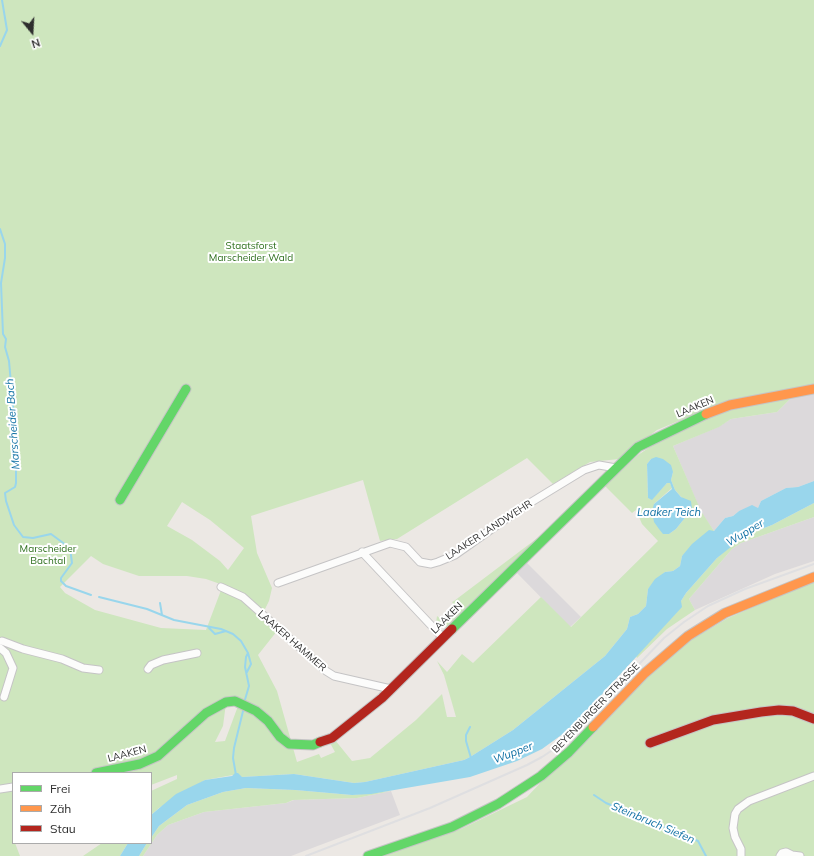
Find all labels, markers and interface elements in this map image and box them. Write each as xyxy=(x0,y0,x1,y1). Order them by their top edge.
north arrow xyxy=(12,12,52,52)
text: N xyxy=(30,35,42,51)
park label: Staatsforst Marscheider Wald xyxy=(209,240,293,264)
water label: Marscheider Bach xyxy=(3,378,23,470)
street label: LAAKEN xyxy=(674,394,716,420)
street label: LAAKER LANDWEHR xyxy=(444,498,534,562)
water label: Laaker Teich xyxy=(637,506,701,520)
water label: Wupper xyxy=(724,517,766,549)
park label: Marscheider Bachtal xyxy=(20,543,76,566)
street label: LAAKEN xyxy=(429,600,465,636)
street label: LAAKER HAMMER xyxy=(255,608,329,674)
street label: BEYENBURGER STRASSE xyxy=(550,661,642,755)
water label: Wupper xyxy=(491,739,535,767)
street label: LAAKEN xyxy=(106,743,148,765)
legend xyxy=(12,772,152,844)
text: Frei xyxy=(50,781,70,796)
water label: Steinbruch Siefen xyxy=(610,800,696,846)
text: Zäh xyxy=(50,801,71,816)
text: Stau xyxy=(50,821,76,836)

